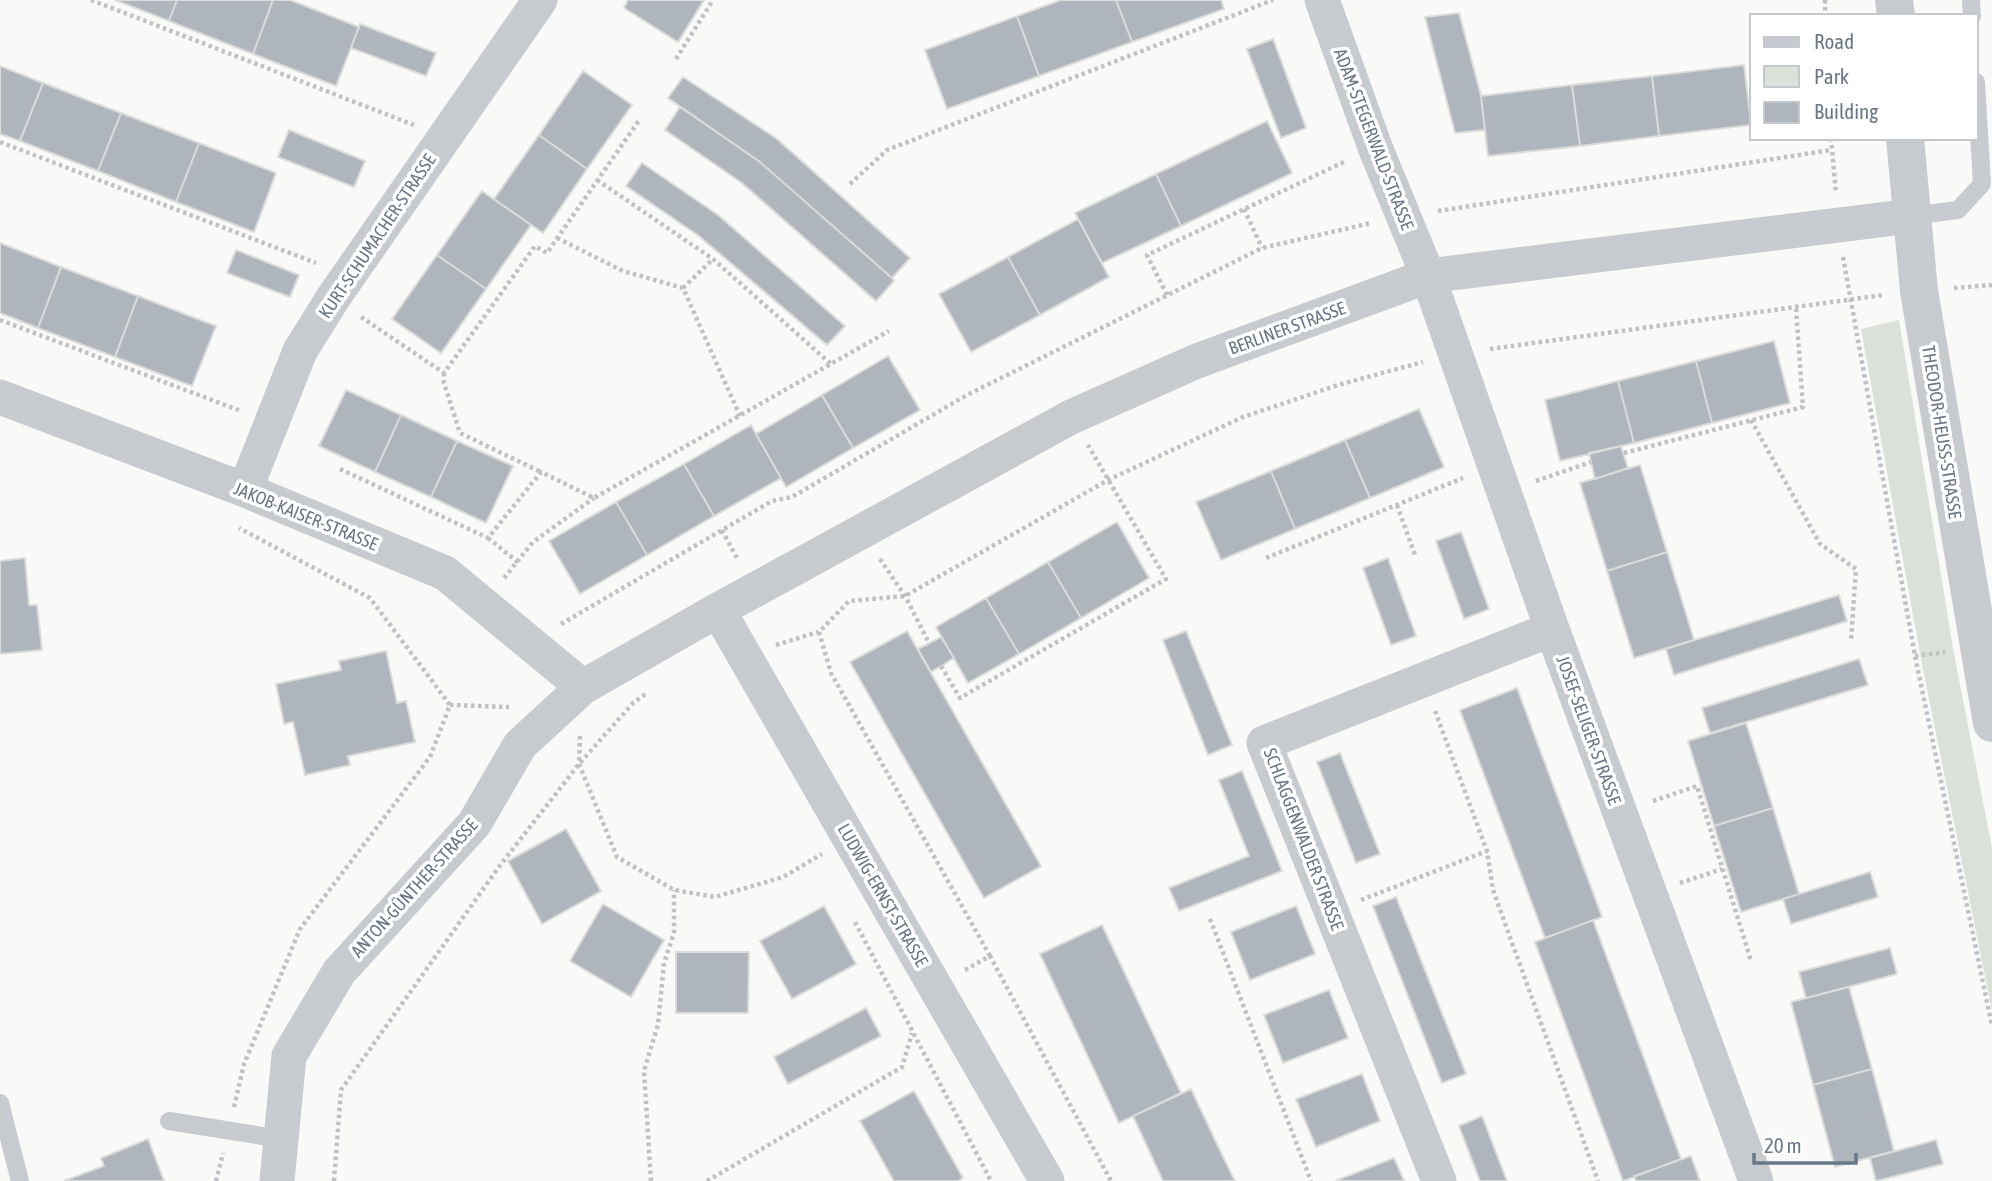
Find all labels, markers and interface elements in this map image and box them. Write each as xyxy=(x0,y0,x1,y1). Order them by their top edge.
legend xyxy=(1750,14,1978,140)
text: Road xyxy=(1814,29,1854,53)
street label: ADAM-STEGERWALD-STRASSE xyxy=(1330,45,1418,233)
text: Park xyxy=(1814,64,1849,88)
text: Building xyxy=(1814,99,1878,123)
street label: KURT-SCHUMACHER-STRASSE xyxy=(314,150,440,322)
street label: BERLINER STRASSE xyxy=(1226,297,1348,359)
street label: THEODOR-HEUSS-STRASSE xyxy=(1918,344,1966,520)
street label: JAKOB-KAISER-STRASSE xyxy=(231,478,381,555)
street label: JOSEF-SELIGER-STRASSE xyxy=(1552,653,1626,808)
street label: SCHLAGGENWALDER STRASSE xyxy=(1260,745,1349,933)
street label: ANTON-GÜNTHER-STRASSE xyxy=(346,814,482,962)
street label: LUDWIG-ERNST-STRASSE xyxy=(834,820,933,971)
scale bar xyxy=(1754,1122,1856,1166)
text: 20 m xyxy=(1764,1133,1802,1157)

